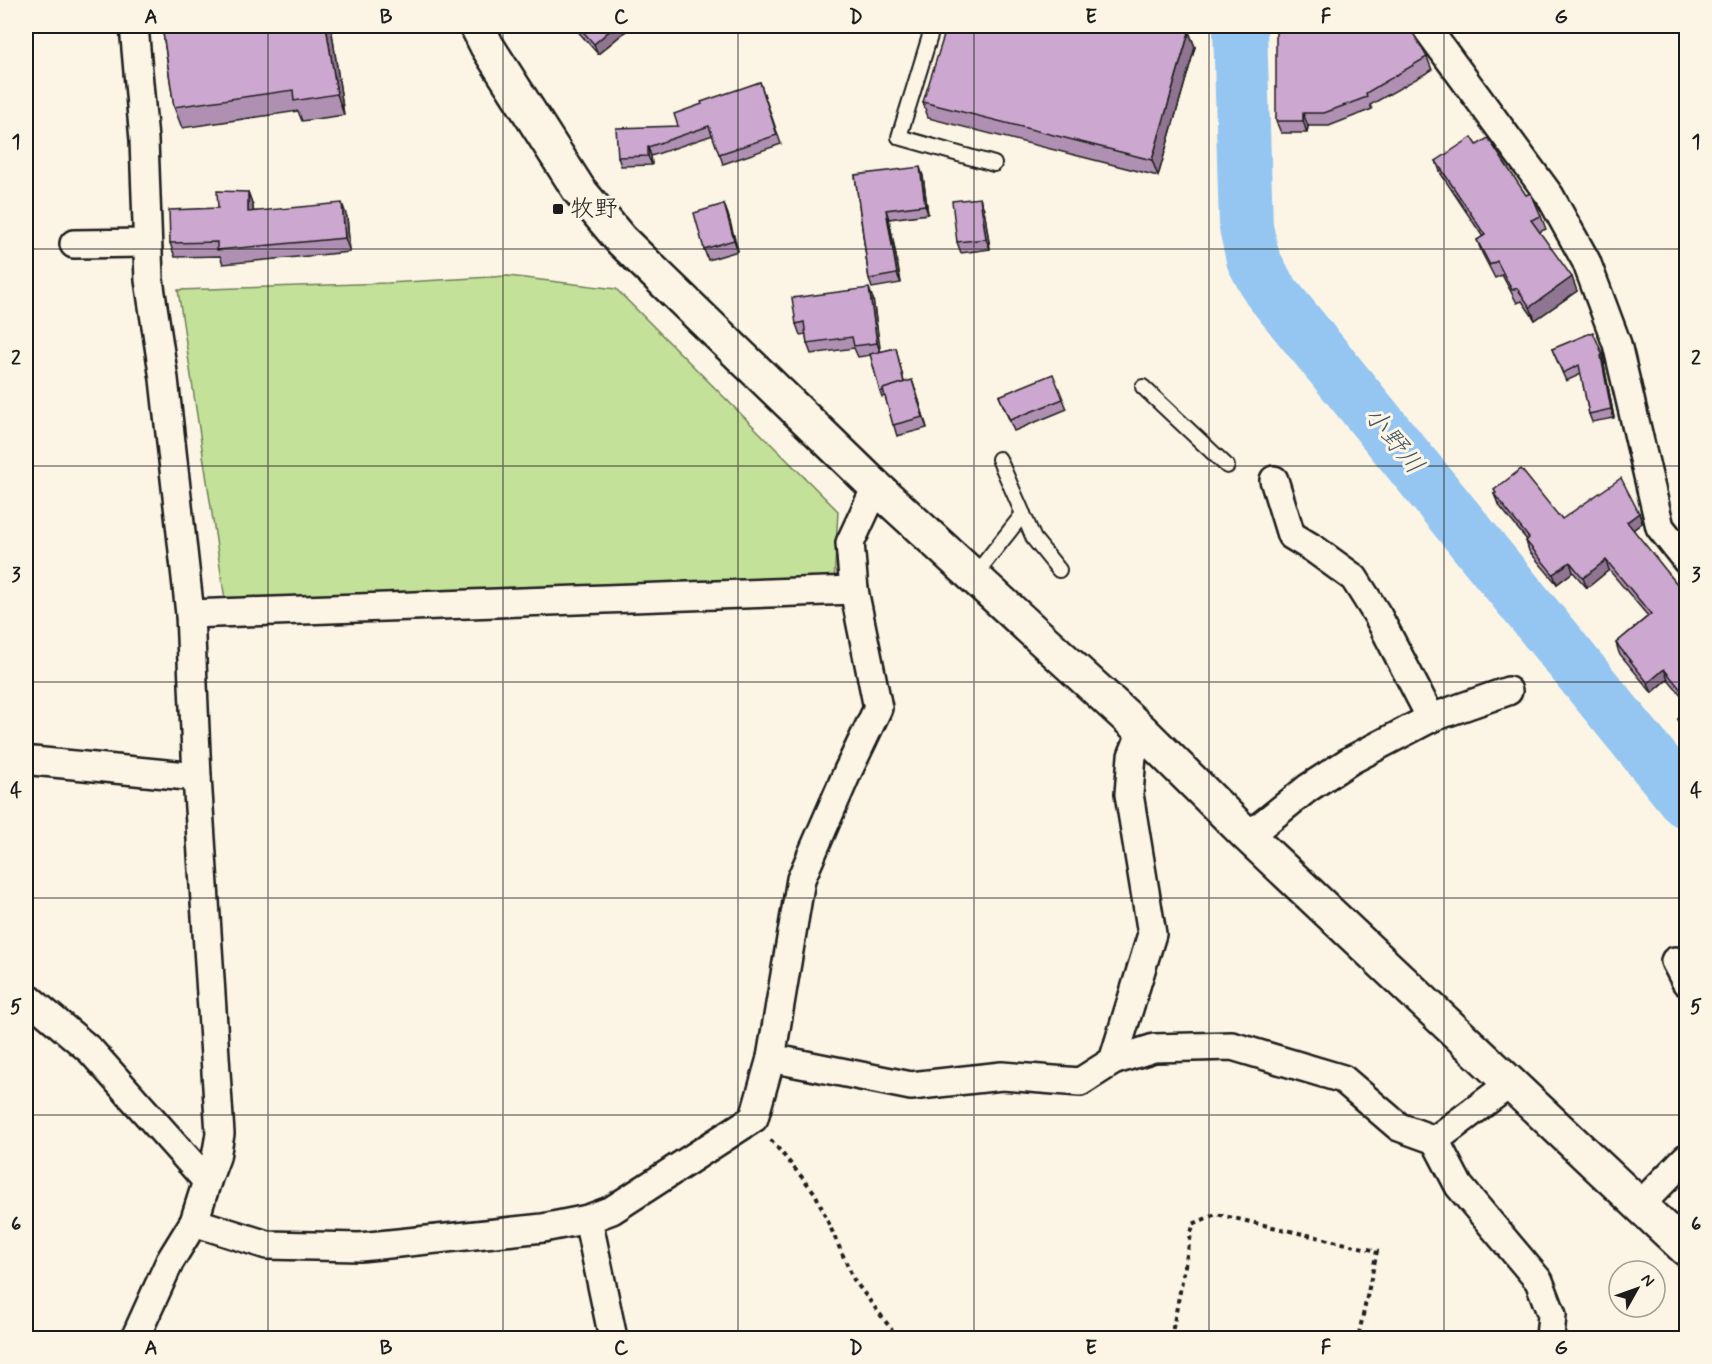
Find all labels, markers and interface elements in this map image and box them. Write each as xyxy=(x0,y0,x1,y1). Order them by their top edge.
text: A xyxy=(144,4,158,31)
text: B xyxy=(380,4,393,31)
text: C xyxy=(614,4,629,31)
text: D xyxy=(849,4,863,31)
text: E xyxy=(1085,4,1097,31)
text: F xyxy=(1321,4,1332,31)
text: G xyxy=(1554,4,1568,31)
text: 1 xyxy=(12,129,20,156)
text: 1 xyxy=(1692,129,1700,156)
place label: 牧野 xyxy=(570,194,618,225)
marker: 牧野 xyxy=(551,202,565,216)
text: 2 xyxy=(11,345,21,372)
text: 2 xyxy=(1691,345,1701,372)
water label: 小野川 xyxy=(1355,400,1431,482)
text: 3 xyxy=(11,562,21,589)
text: 3 xyxy=(1691,562,1701,589)
text: 4 xyxy=(10,778,22,805)
text: 4 xyxy=(1690,778,1702,805)
text: 5 xyxy=(10,994,22,1021)
text: 5 xyxy=(1690,994,1702,1021)
text: 6 xyxy=(11,1211,21,1238)
text: 6 xyxy=(1691,1211,1701,1238)
north arrow xyxy=(1607,1259,1667,1319)
text: N xyxy=(1636,1269,1659,1291)
text: A xyxy=(144,1335,158,1362)
text: B xyxy=(380,1335,393,1362)
text: C xyxy=(614,1335,629,1362)
text: D xyxy=(849,1335,863,1362)
text: E xyxy=(1085,1335,1097,1362)
text: F xyxy=(1321,1335,1332,1362)
text: G xyxy=(1554,1335,1568,1362)

